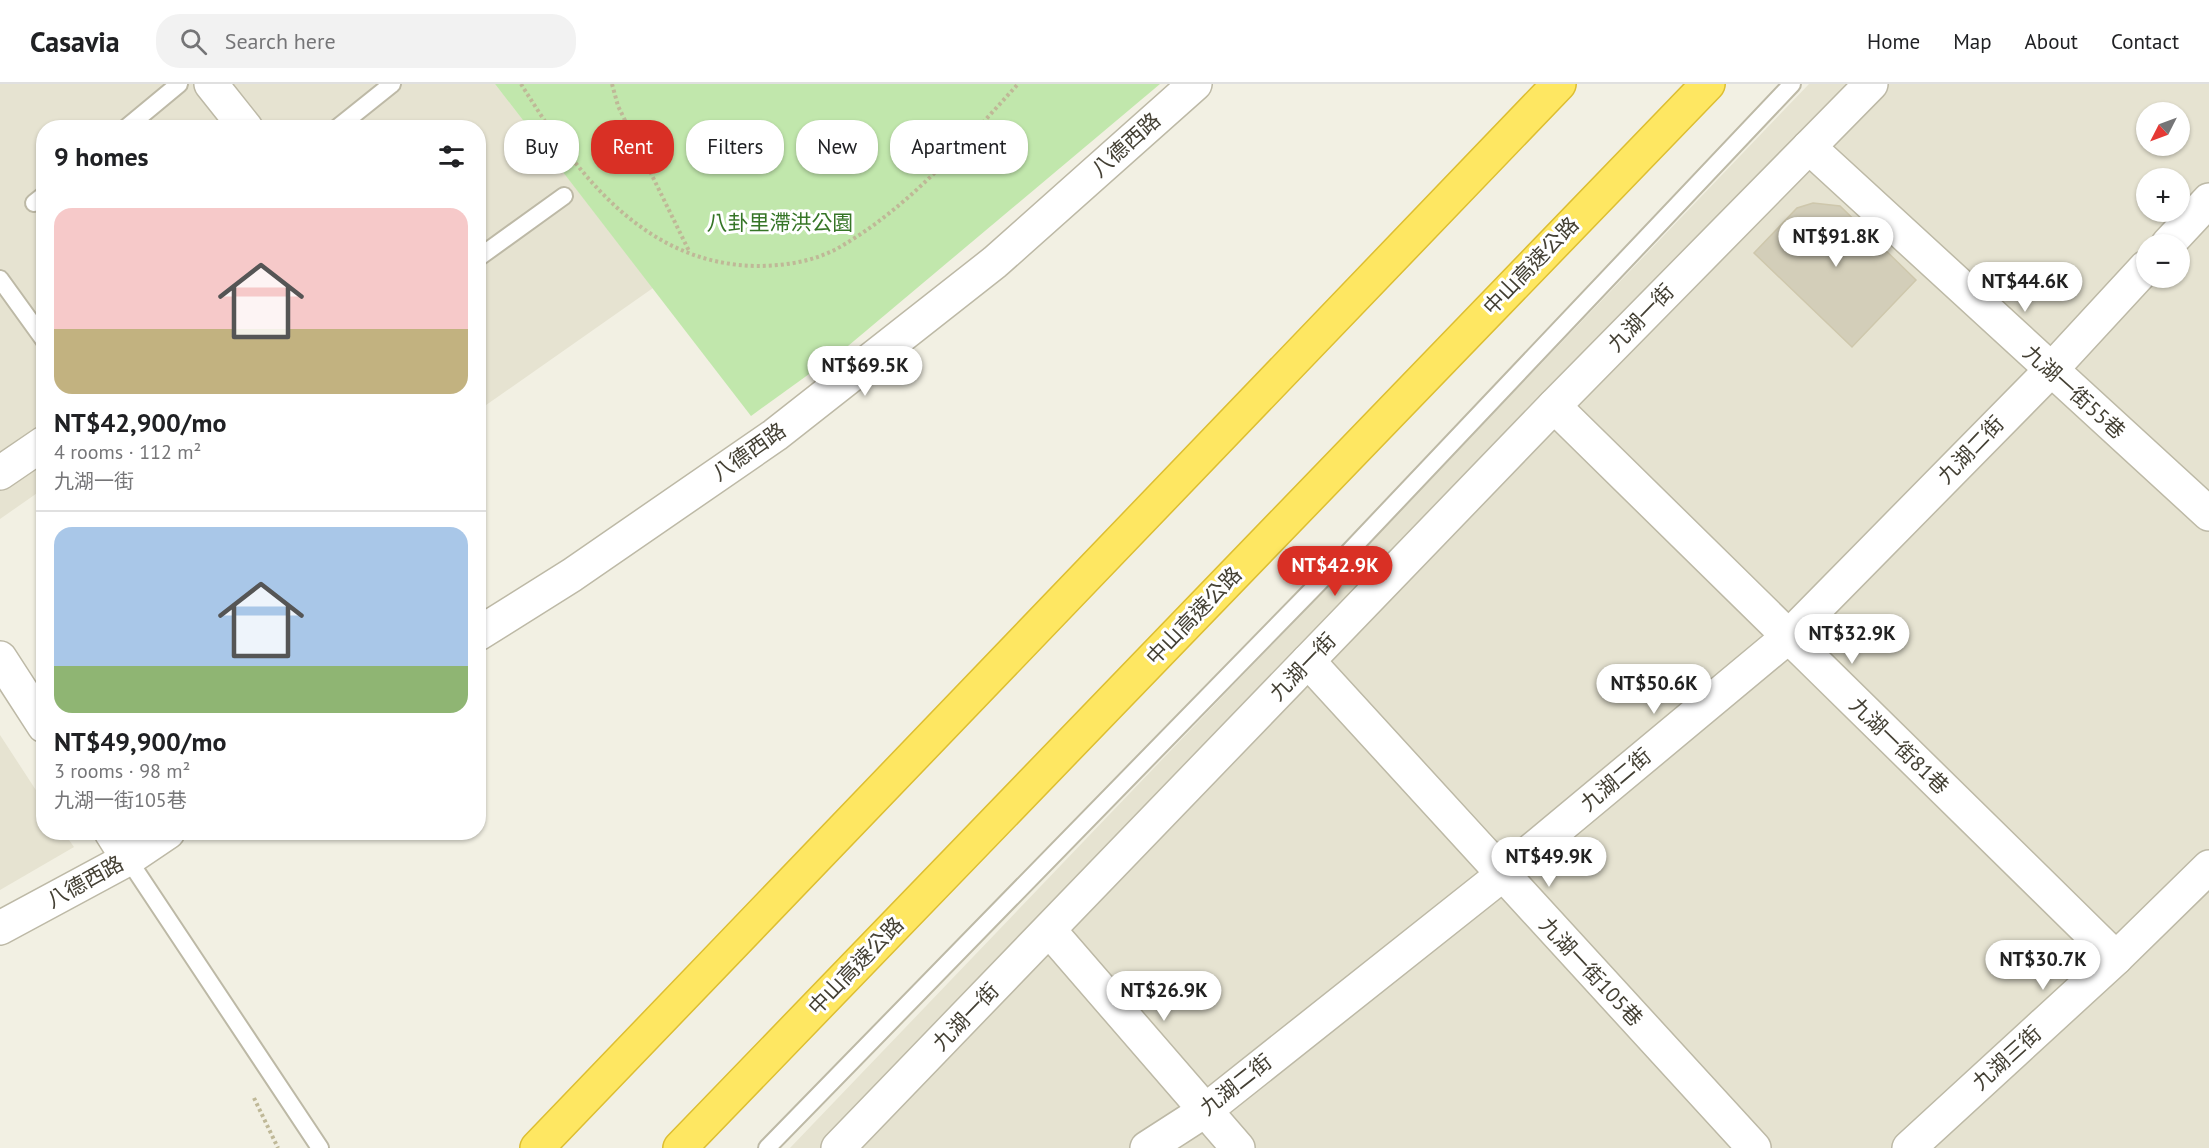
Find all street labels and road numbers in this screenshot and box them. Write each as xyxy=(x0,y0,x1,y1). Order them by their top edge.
street label: 八德西路 xyxy=(1085,106,1166,183)
street label: 中山高速公路 xyxy=(1477,211,1584,320)
street label: 九湖一街 xyxy=(1602,278,1680,357)
street label: 九湖一街55巷 xyxy=(2018,339,2131,444)
street label: 九湖二街 xyxy=(1932,410,2010,489)
street label: 八德西路 xyxy=(707,416,791,487)
street label: 中山高速公路 xyxy=(1140,561,1247,670)
street label: 九湖一街 xyxy=(1264,627,1342,706)
street label: 九湖一街81巷 xyxy=(1844,692,1955,800)
street label: 九湖二街 xyxy=(1575,742,1657,817)
street label: 八德西路 xyxy=(41,849,128,914)
street label: 中山高速公路 xyxy=(802,911,909,1020)
street label: 九湖一街105巷 xyxy=(1534,911,1649,1032)
street label: 九湖一街 xyxy=(927,977,1005,1056)
street label: 九湖三街 xyxy=(1966,1019,2047,1096)
street label: 九湖二街 xyxy=(1194,1048,1277,1121)

